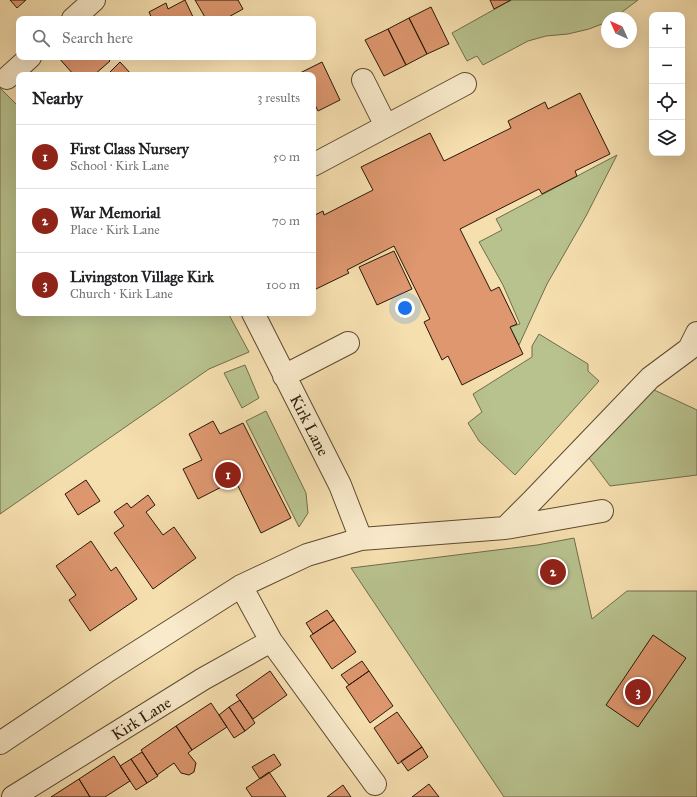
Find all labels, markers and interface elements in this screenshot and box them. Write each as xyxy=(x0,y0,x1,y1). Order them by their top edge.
north arrow xyxy=(601,12,637,48)
map controls xyxy=(649,12,685,156)
button: + xyxy=(649,12,685,48)
search box xyxy=(16,16,316,60)
icon: search xyxy=(30,27,52,49)
text: Search here xyxy=(62,29,133,47)
button: − xyxy=(649,48,685,84)
button: locate xyxy=(649,84,685,120)
text: Nearby xyxy=(32,88,83,109)
text: 3 results xyxy=(257,90,300,106)
button: layers xyxy=(649,120,685,156)
text: First Class Nursery xyxy=(70,140,189,158)
text: 1 xyxy=(42,149,48,165)
text: 50 m xyxy=(273,149,300,165)
text: School · Kirk Lane xyxy=(70,158,169,174)
text: War Memorial xyxy=(70,204,161,222)
text: 2 xyxy=(42,213,48,229)
text: 70 m xyxy=(272,213,300,229)
text: Place · Kirk Lane xyxy=(70,222,160,238)
text: Livingston Village Kirk xyxy=(70,268,214,286)
text: 3 xyxy=(42,277,48,293)
text: 100 m xyxy=(266,277,300,293)
text: Church · Kirk Lane xyxy=(70,286,173,302)
your location xyxy=(395,298,415,318)
street label: Kirk Lane xyxy=(286,391,333,459)
pin: 1 xyxy=(215,460,241,490)
pin: 2 xyxy=(540,557,566,587)
pin: 3 xyxy=(625,677,651,707)
street label: Kirk Lane xyxy=(108,693,175,744)

